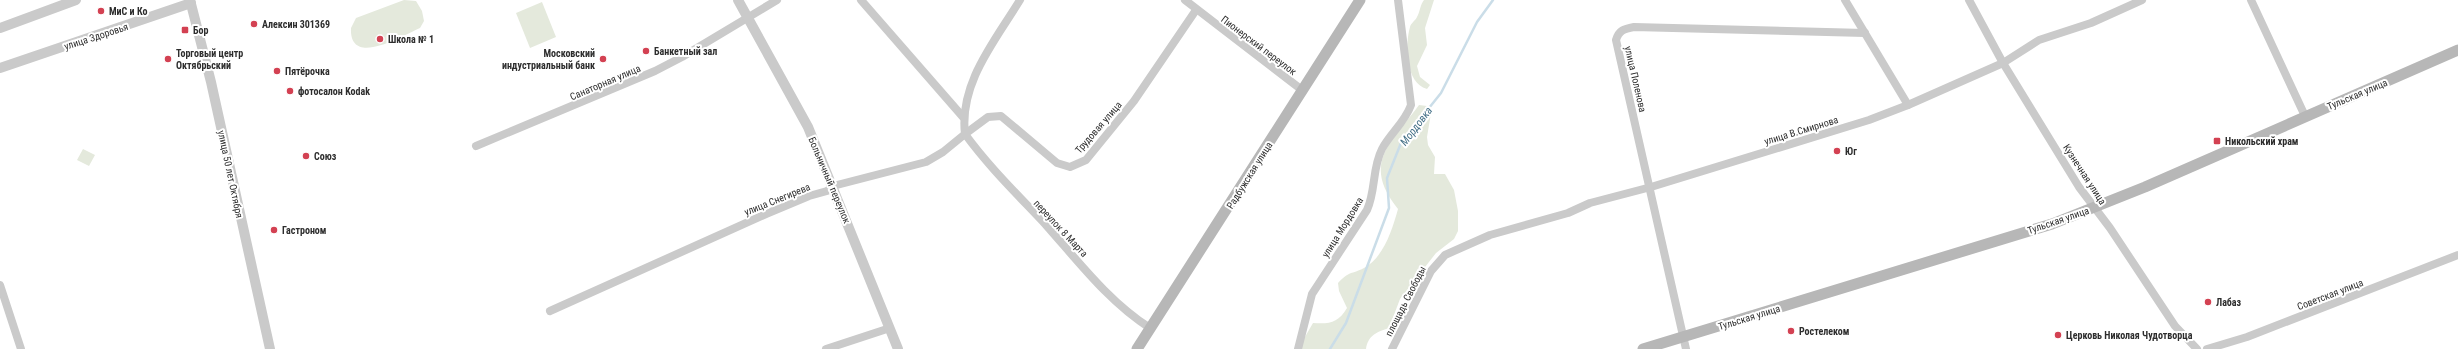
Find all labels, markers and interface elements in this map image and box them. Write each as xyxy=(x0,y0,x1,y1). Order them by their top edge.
marker: МиС и Ко xyxy=(96,6,106,16)
place label: МиС и Ко xyxy=(109,6,147,17)
street label: Пионерский переулок xyxy=(1219,14,1299,77)
marker: Алексин 301369 xyxy=(249,19,259,29)
place label: Алексин 301369 xyxy=(262,19,330,30)
street label: улица Здоровья xyxy=(63,21,130,52)
marker: Бор xyxy=(180,25,190,35)
place label: Бор xyxy=(193,25,208,36)
marker: Школа № 1 xyxy=(375,34,385,44)
place label: Школа № 1 xyxy=(388,34,434,45)
street label: улица Поленова xyxy=(1623,45,1648,113)
marker: Банкетный зал xyxy=(641,46,651,56)
place label: Банкетный зал xyxy=(654,46,717,57)
place label: Торговый центр Октябрьский xyxy=(176,48,243,71)
place label: Московский индустриальный банк xyxy=(502,48,595,71)
marker: Торговый центр Октябрьский xyxy=(163,54,173,64)
marker: Московский индустриальный банк xyxy=(598,54,608,64)
street label: Санаторная улица xyxy=(568,63,642,102)
marker: Пятёрочка xyxy=(272,66,282,76)
place label: Пятёрочка xyxy=(285,66,330,77)
street label: Тульская улица xyxy=(2325,77,2389,112)
marker: фотосалон Kodak xyxy=(285,86,295,96)
place label: фотосалон Kodak xyxy=(298,86,370,97)
street label: Трудовая улица xyxy=(1073,99,1124,155)
water label: Мордовка xyxy=(1398,104,1435,148)
street label: улица В.Смирнова xyxy=(1763,114,1840,147)
street label: улица 50 лет Октября xyxy=(216,129,245,219)
street label: Больничный переулок xyxy=(806,135,853,225)
marker: Никольский храм xyxy=(2212,136,2222,146)
place label: Никольский храм xyxy=(2225,136,2299,147)
street label: Радбужская улица xyxy=(1224,140,1275,211)
street label: Кузнечная улица xyxy=(2061,142,2108,207)
marker: Юг xyxy=(1832,146,1842,156)
place label: Юг xyxy=(1845,146,1857,157)
marker: Союз xyxy=(301,151,311,161)
place label: Союз xyxy=(314,151,337,162)
street label: улица Снегирева xyxy=(743,181,812,218)
street label: улица Мордовка xyxy=(1319,195,1365,259)
street label: переулок 8 Марта xyxy=(1032,198,1090,259)
street label: Тульская улица xyxy=(2026,205,2091,236)
marker: Гастроном xyxy=(269,225,279,235)
place label: Гастроном xyxy=(282,225,326,236)
street label: площадь Свободы xyxy=(1383,264,1428,338)
street label: Советская улица xyxy=(2296,277,2365,312)
marker: Лабаз xyxy=(2203,297,2213,307)
place label: Лабаз xyxy=(2216,297,2242,308)
street label: Тульская улица xyxy=(1717,303,1782,332)
marker: Ростелеком xyxy=(1786,326,1796,336)
place label: Ростелеком xyxy=(1799,326,1849,337)
marker: Церковь Николая Чудотворца xyxy=(2053,330,2063,340)
place label: Церковь Николая Чудотворца xyxy=(2066,330,2193,341)

